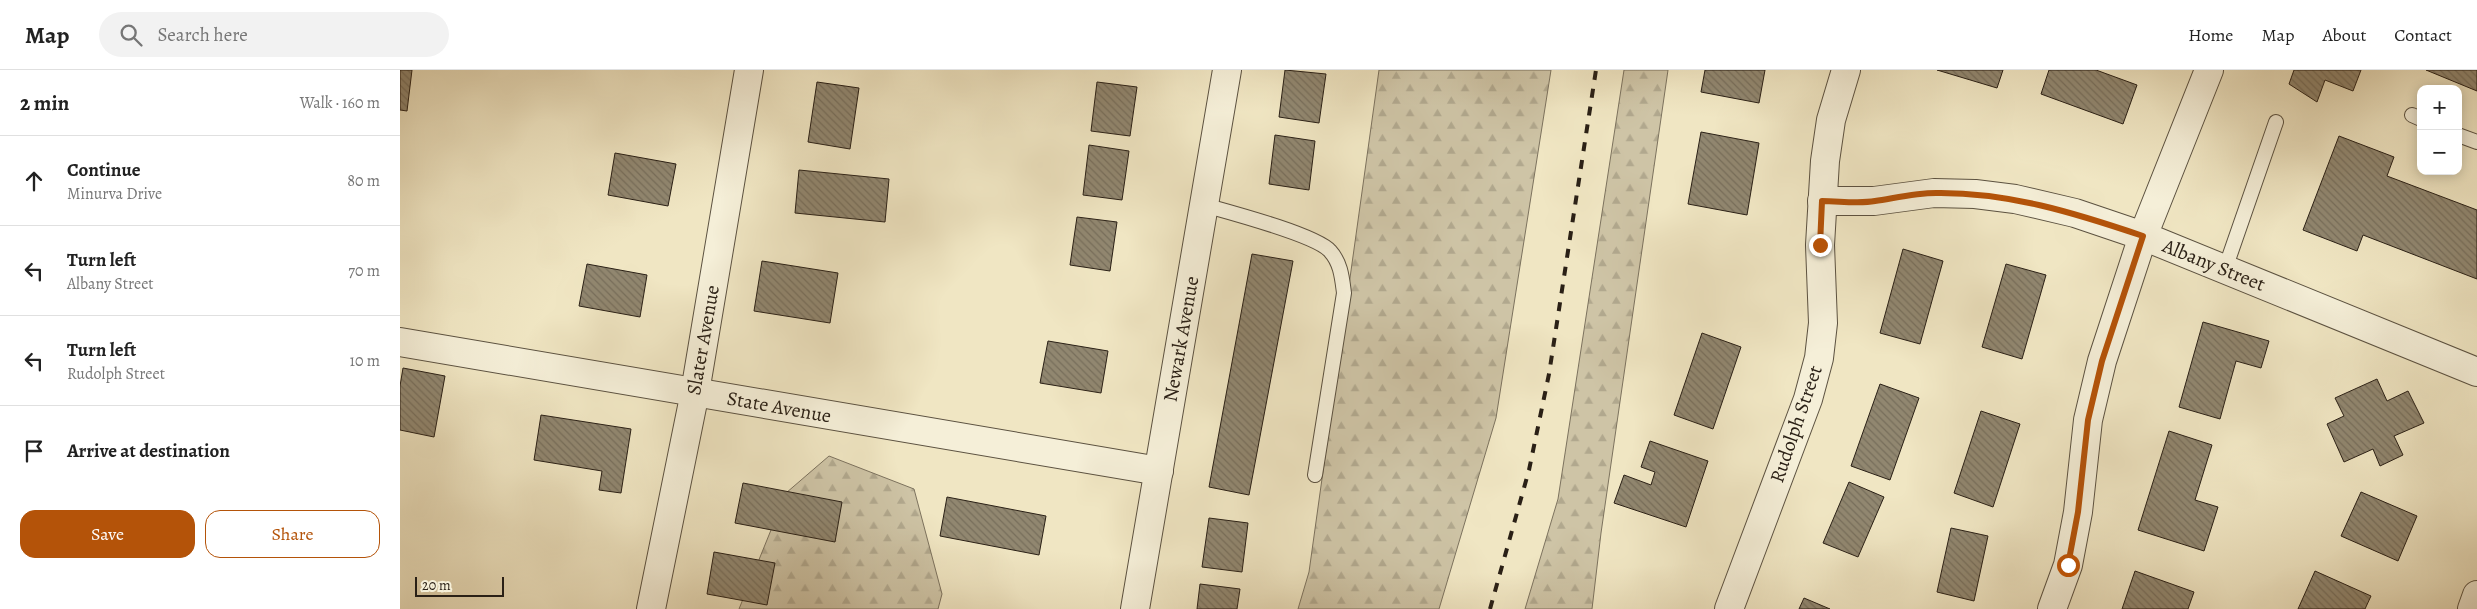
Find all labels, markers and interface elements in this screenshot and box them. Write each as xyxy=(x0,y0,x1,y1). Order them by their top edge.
search box xyxy=(99,12,449,57)
text: Map xyxy=(25,19,69,51)
icon: search xyxy=(117,21,145,49)
text: Search here xyxy=(157,22,248,48)
text: Home xyxy=(2188,23,2233,47)
text: Map xyxy=(2261,23,2294,47)
text: About xyxy=(2322,23,2366,47)
text: Contact xyxy=(2394,23,2452,47)
map controls xyxy=(2417,85,2462,175)
button: + xyxy=(2417,85,2462,130)
text: 2 min xyxy=(20,89,69,117)
text: Walk · 160 m xyxy=(300,92,380,114)
button: − xyxy=(2417,130,2462,175)
text: Continue xyxy=(67,157,141,183)
icon: ahead xyxy=(20,167,48,195)
text: 80 m xyxy=(347,170,380,192)
text: Minurva Drive xyxy=(67,183,162,205)
street label: Albany Street xyxy=(2158,232,2270,298)
route end xyxy=(1809,234,1832,257)
text: Turn left xyxy=(67,247,136,273)
icon: left xyxy=(20,257,48,285)
text: 70 m xyxy=(348,260,380,282)
text: Albany Street xyxy=(67,273,154,295)
street label: Newark Avenue xyxy=(1157,274,1205,404)
street label: Slater Avenue xyxy=(680,283,726,397)
text: Turn left xyxy=(67,337,136,363)
icon: left xyxy=(20,347,48,375)
text: 10 m xyxy=(350,350,380,372)
street label: Rudolph Street xyxy=(1763,361,1829,486)
text: Rudolph Street xyxy=(67,363,165,385)
street label: State Avenue xyxy=(725,385,833,429)
icon: arrive xyxy=(20,437,48,465)
text: Arrive at destination xyxy=(67,438,230,464)
button: Save xyxy=(20,510,195,558)
button: Share xyxy=(205,510,380,558)
route start xyxy=(2057,554,2080,577)
scale bar xyxy=(415,574,504,597)
text: 20 m xyxy=(422,576,451,595)

